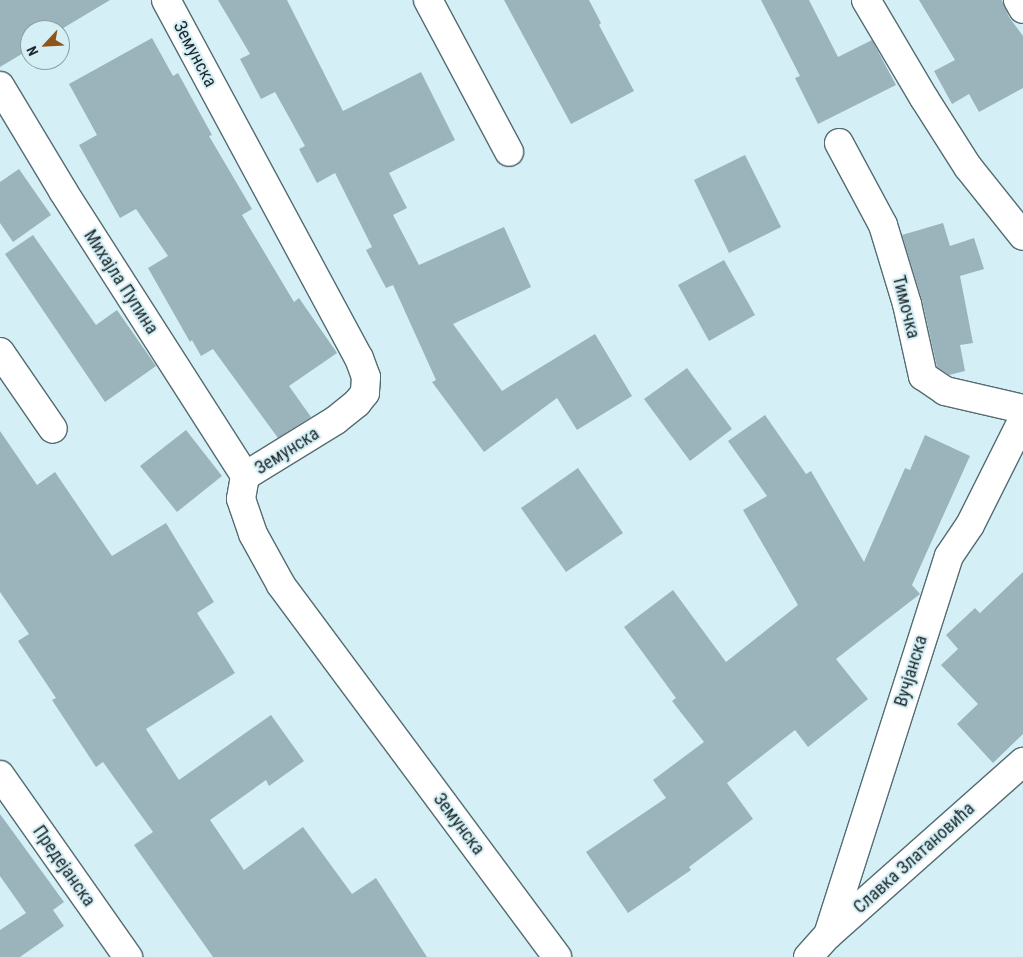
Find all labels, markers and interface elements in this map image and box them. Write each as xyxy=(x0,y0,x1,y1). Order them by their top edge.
street label: Земунска xyxy=(169,17,221,91)
north arrow xyxy=(20,20,70,70)
text: N xyxy=(23,44,41,58)
street label: Михајла Пупина xyxy=(79,226,163,338)
street label: Тимочка xyxy=(888,273,924,341)
street label: Земунска xyxy=(251,423,323,479)
street label: Вучјанска xyxy=(890,633,932,709)
street label: Земунска xyxy=(429,789,489,859)
street label: Славка Златановића xyxy=(849,798,979,918)
street label: Предејанска xyxy=(28,821,100,911)

